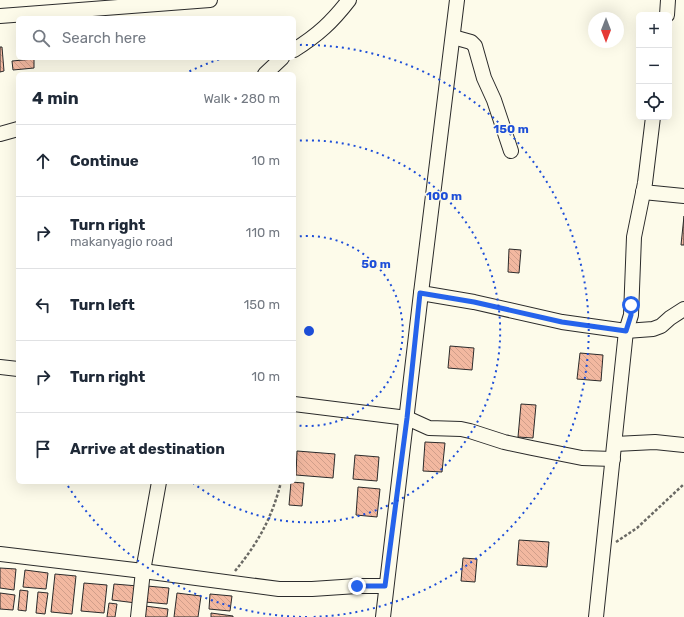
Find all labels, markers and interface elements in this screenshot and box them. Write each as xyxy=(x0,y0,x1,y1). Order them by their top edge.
north arrow xyxy=(588,12,624,48)
map controls xyxy=(636,12,672,120)
button: + xyxy=(636,12,672,48)
search box xyxy=(16,16,296,60)
icon: search xyxy=(30,27,52,49)
text: Search here xyxy=(62,29,146,47)
button: − xyxy=(636,48,672,84)
button: locate xyxy=(636,84,672,120)
text: 4 min xyxy=(32,88,79,108)
text: Walk · 280 m xyxy=(203,91,280,106)
text: 150 m xyxy=(493,122,529,136)
icon: ahead xyxy=(32,150,54,172)
text: Continue xyxy=(70,152,139,170)
text: 10 m xyxy=(251,153,280,168)
text: 100 m xyxy=(426,189,462,203)
text: Turn right xyxy=(70,216,145,234)
icon: right xyxy=(32,222,54,244)
text: 110 m xyxy=(246,225,280,240)
text: makanyagio road xyxy=(70,234,173,249)
text: 50 m xyxy=(361,257,391,271)
icon: left xyxy=(32,294,54,316)
text: Turn left xyxy=(70,296,135,314)
route start xyxy=(622,296,640,314)
text: 150 m xyxy=(244,297,280,312)
centre of rings xyxy=(302,324,316,338)
icon: right xyxy=(32,366,54,388)
text: Turn right xyxy=(70,368,145,386)
text: 10 m xyxy=(251,369,280,384)
icon: arrive xyxy=(32,438,54,460)
text: Arrive at destination xyxy=(70,440,225,458)
route end xyxy=(348,577,366,595)

